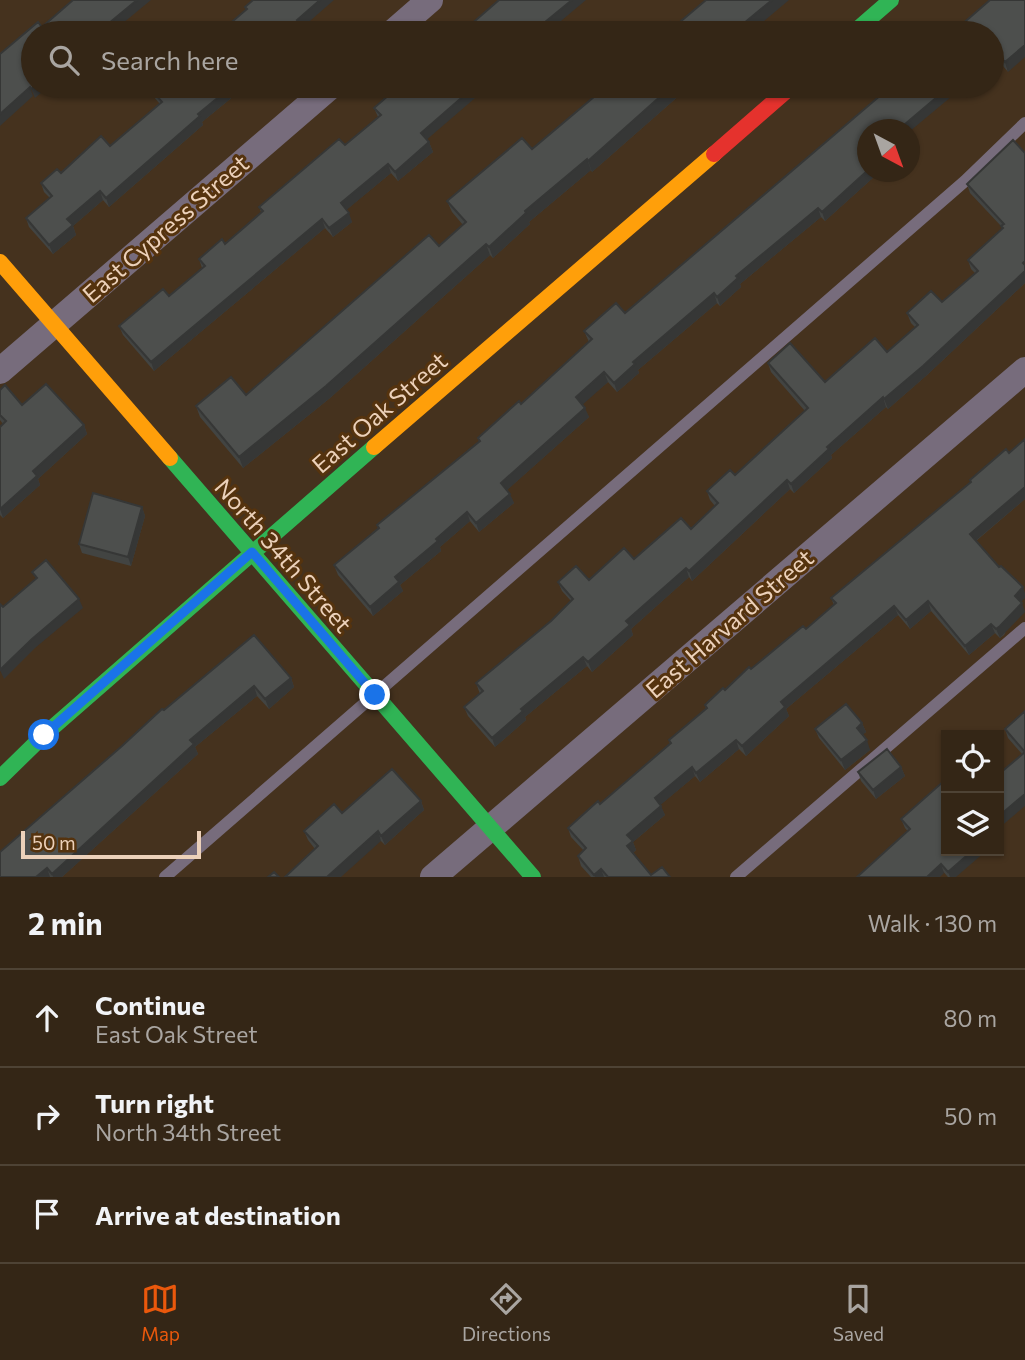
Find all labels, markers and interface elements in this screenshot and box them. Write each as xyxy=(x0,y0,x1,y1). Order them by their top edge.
search box xyxy=(21,21,1004,98)
icon: search xyxy=(45,41,83,79)
text: Search here xyxy=(101,44,239,75)
north arrow xyxy=(857,119,920,182)
street label: East Cypress Street xyxy=(76,148,254,308)
street label: East Oak Street xyxy=(305,345,453,479)
street label: North 34th Street xyxy=(209,472,359,638)
street label: East Harvard Street xyxy=(639,542,819,704)
route end xyxy=(359,679,390,710)
route start xyxy=(28,719,59,750)
map controls xyxy=(941,730,1004,856)
button: locate xyxy=(941,730,1004,793)
button: layers xyxy=(941,793,1004,856)
scale bar xyxy=(21,828,201,860)
text: 50 m xyxy=(32,831,76,854)
text: 2 min xyxy=(28,904,103,941)
text: Walk · 130 m xyxy=(868,909,997,937)
text: Continue xyxy=(95,989,205,1020)
icon: ahead xyxy=(28,999,66,1037)
text: 80 m xyxy=(944,1004,997,1032)
text: East Oak Street xyxy=(95,1020,258,1048)
text: Turn right xyxy=(95,1087,214,1118)
icon: right xyxy=(28,1097,66,1135)
text: 50 m xyxy=(944,1102,997,1130)
text: North 34th Street xyxy=(95,1118,281,1146)
icon: arrive xyxy=(28,1195,66,1233)
text: Arrive at destination xyxy=(95,1199,341,1230)
tab: Map xyxy=(141,1280,180,1345)
tab: Directions xyxy=(462,1280,551,1345)
tab: Saved xyxy=(833,1280,884,1345)

